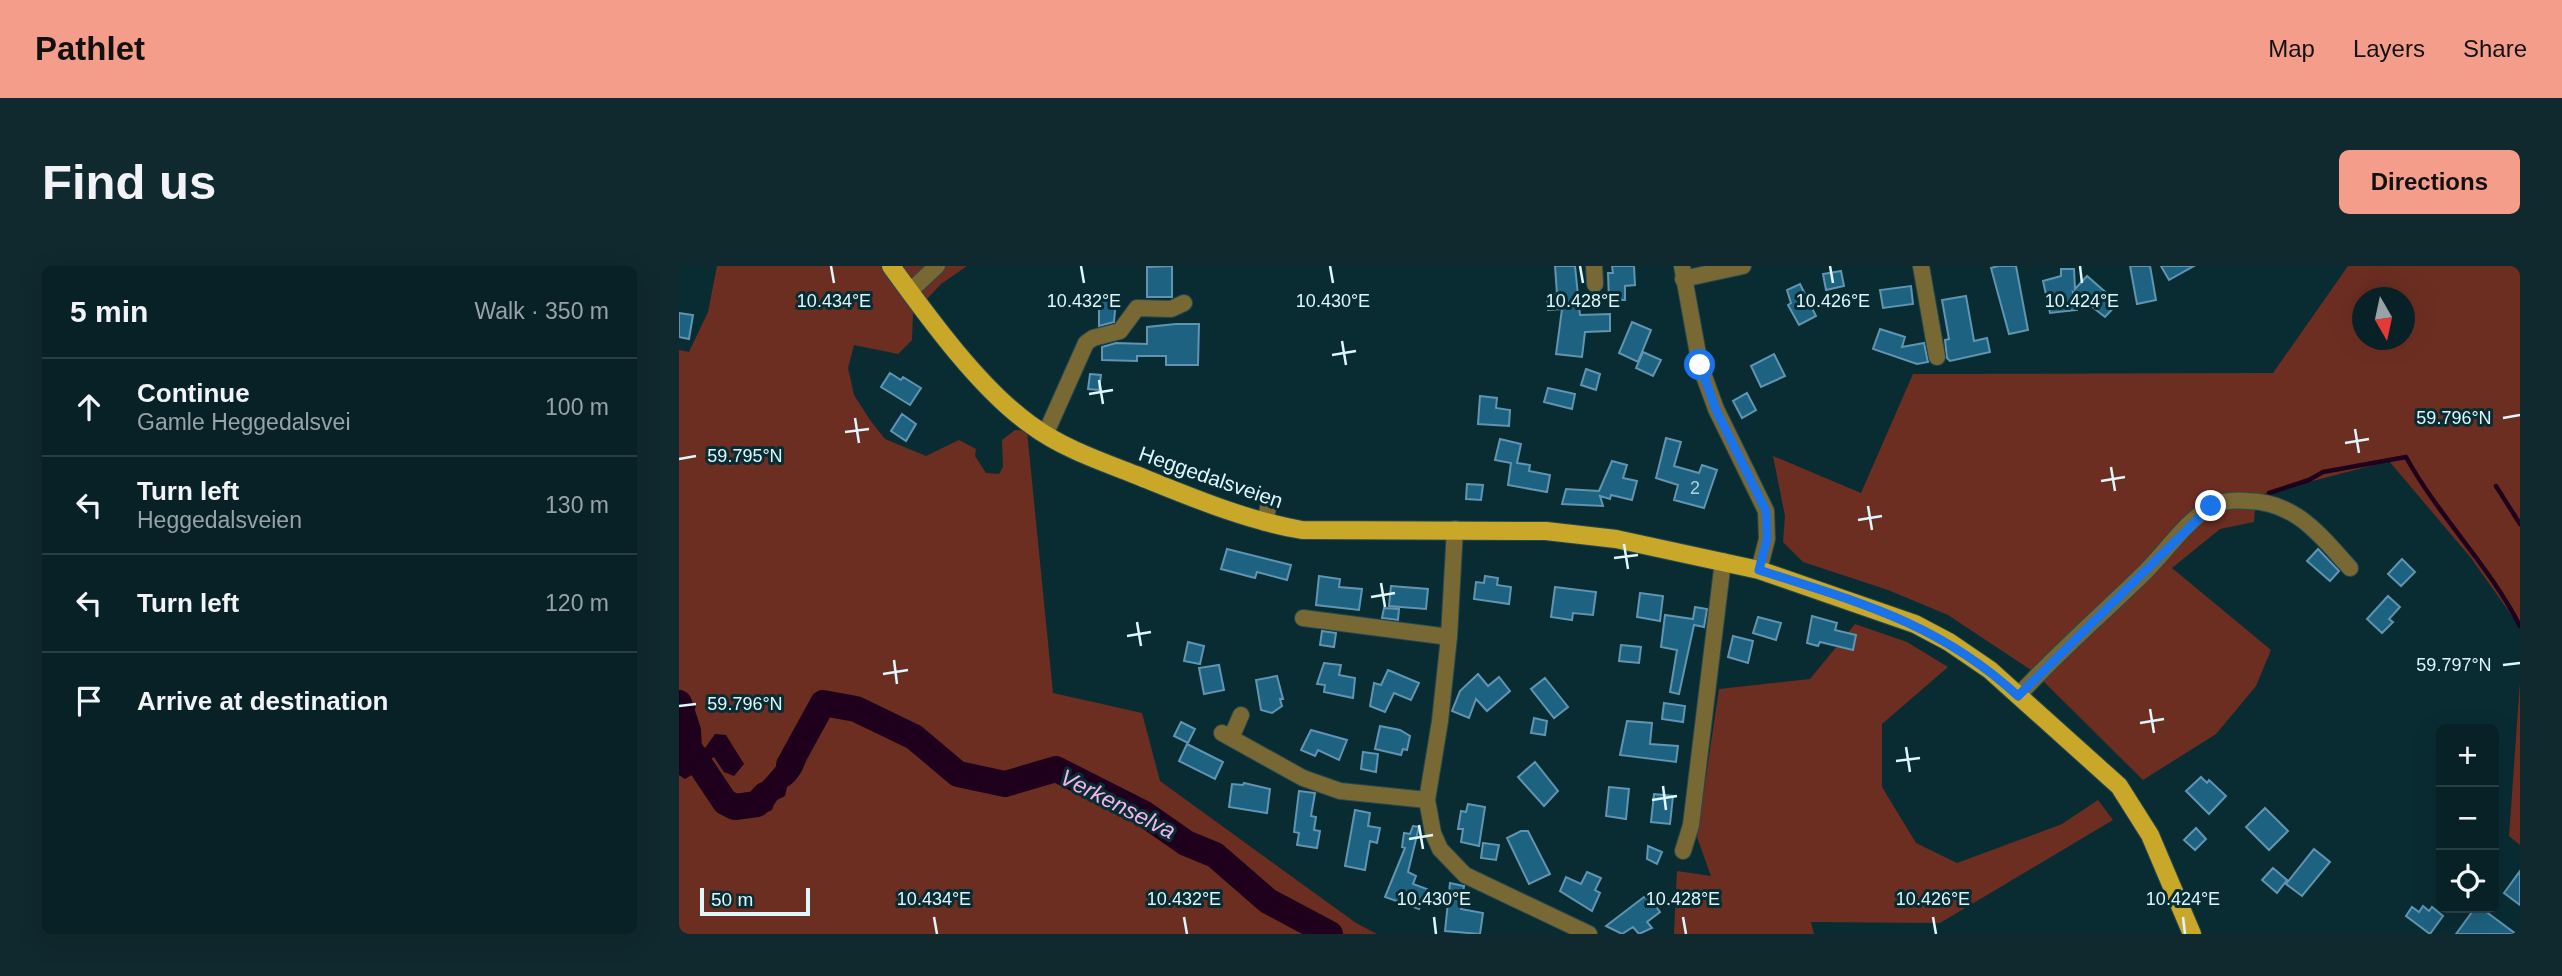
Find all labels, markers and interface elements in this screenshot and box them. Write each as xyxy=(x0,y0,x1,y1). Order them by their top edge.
text: Pathlet xyxy=(35,30,145,67)
text: Map xyxy=(2268,35,2315,62)
text: Layers xyxy=(2353,35,2425,62)
text: Share xyxy=(2463,35,2527,62)
button: Directions xyxy=(2339,150,2520,214)
text: Find us xyxy=(42,155,216,209)
north arrow xyxy=(2352,287,2415,350)
text: 10.434°E xyxy=(797,291,871,311)
text: 10.432°E xyxy=(1047,291,1121,311)
text: 10.430°E xyxy=(1296,291,1370,311)
text: 10.428°E xyxy=(1546,291,1620,311)
text: 10.426°E xyxy=(1796,291,1870,311)
text: 10.424°E xyxy=(2045,291,2119,311)
text: 5 min xyxy=(70,295,148,328)
text: Walk · 350 m xyxy=(474,298,609,324)
route start xyxy=(1684,349,1715,380)
text: Continue xyxy=(137,378,250,408)
icon: ahead xyxy=(70,388,108,426)
text: 100 m xyxy=(545,394,609,420)
text: 59.796°N xyxy=(2416,408,2492,428)
text: Gamle Heggedalsvei xyxy=(137,409,351,435)
street label: Heggedalsveien xyxy=(1136,442,1286,512)
text: 59.795°N xyxy=(707,446,783,466)
text: Turn left xyxy=(137,476,239,506)
house number: 2 xyxy=(1690,478,1700,498)
icon: left xyxy=(70,486,108,524)
route end xyxy=(2195,490,2226,521)
text: 130 m xyxy=(545,492,609,518)
text: Heggedalsveien xyxy=(137,507,302,533)
icon: left xyxy=(70,584,108,622)
text: Turn left xyxy=(137,588,239,618)
text: 120 m xyxy=(545,590,609,616)
text: 59.797°N xyxy=(2416,655,2492,675)
icon: arrive xyxy=(70,682,108,720)
text: Arrive at destination xyxy=(137,686,388,716)
text: 59.796°N xyxy=(707,694,783,714)
map controls xyxy=(2436,724,2499,913)
button: + xyxy=(2436,724,2499,787)
water label: Verkenselva xyxy=(1056,764,1180,844)
button: − xyxy=(2436,787,2499,850)
button: locate xyxy=(2436,850,2499,913)
scale bar xyxy=(700,885,810,917)
text: 50 m xyxy=(711,889,753,910)
text: 10.434°E xyxy=(897,889,971,909)
text: 10.432°E xyxy=(1147,889,1221,909)
text: 10.430°E xyxy=(1397,889,1471,909)
text: 10.428°E xyxy=(1646,889,1720,909)
text: 10.426°E xyxy=(1896,889,1970,909)
text: 10.424°E xyxy=(2146,889,2220,909)

